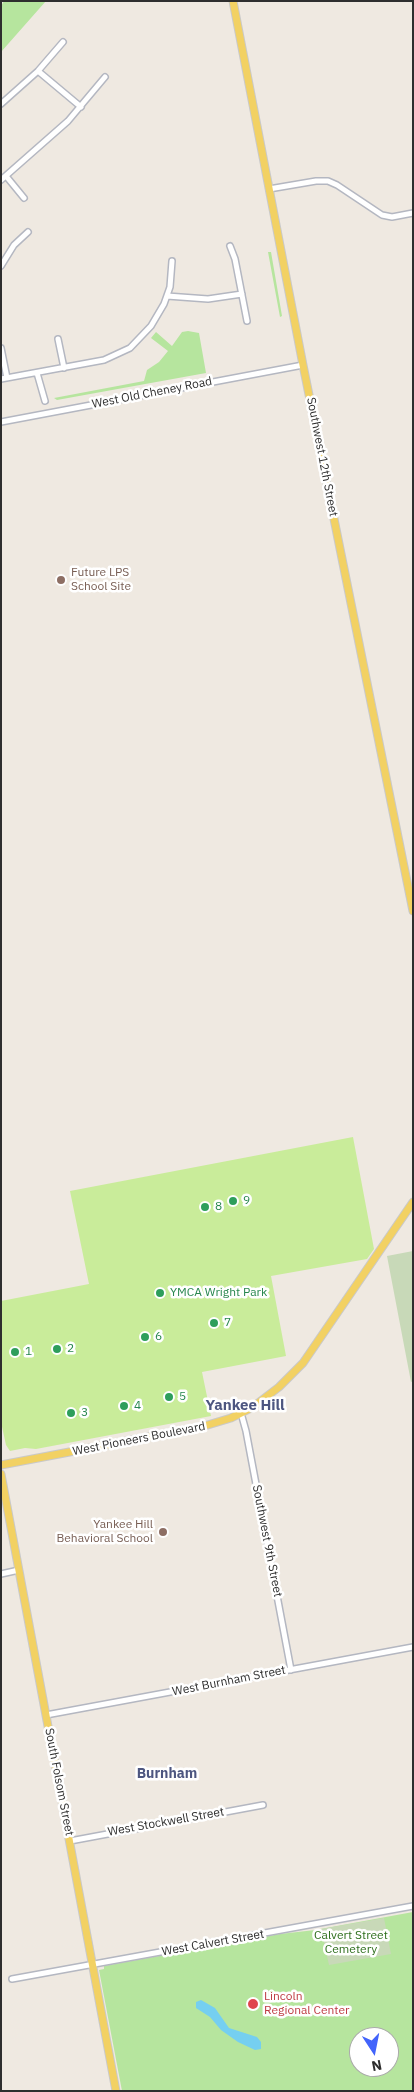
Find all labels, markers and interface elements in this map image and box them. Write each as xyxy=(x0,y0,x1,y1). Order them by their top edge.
street label: West Old Cheney Road xyxy=(91,374,213,412)
street label: Southwest 12th Street xyxy=(303,396,341,518)
place label: Future LPS School Site xyxy=(71,566,131,594)
marker: Future LPS School Site xyxy=(55,574,67,586)
place label: 9 xyxy=(243,1194,250,1208)
marker: 9 xyxy=(227,1195,239,1207)
place label: 8 xyxy=(215,1200,222,1214)
marker: 8 xyxy=(199,1201,211,1213)
place label: YMCA Wright Park xyxy=(170,1286,267,1300)
marker: YMCA Wright Park xyxy=(154,1287,166,1299)
place label: 7 xyxy=(224,1316,231,1330)
marker: 7 xyxy=(208,1317,220,1329)
place label: 6 xyxy=(155,1330,162,1344)
marker: 6 xyxy=(139,1331,151,1343)
place label: 2 xyxy=(67,1342,74,1356)
marker: 2 xyxy=(51,1343,63,1355)
place label: 1 xyxy=(25,1345,32,1359)
marker: 1 xyxy=(9,1346,21,1358)
place label: 5 xyxy=(179,1390,186,1404)
marker: 5 xyxy=(163,1391,175,1403)
district label: Yankee Hill xyxy=(205,1397,285,1415)
place label: 4 xyxy=(134,1399,141,1413)
marker: 4 xyxy=(118,1400,130,1412)
place label: 3 xyxy=(81,1406,88,1420)
marker: 3 xyxy=(65,1407,77,1419)
street label: West Pioneers Boulevard xyxy=(72,1419,206,1459)
street label: Southwest 9th Street xyxy=(249,1484,285,1598)
place label: Yankee Hill Behavioral School xyxy=(56,1518,153,1546)
marker: Yankee Hill Behavioral School xyxy=(157,1526,169,1538)
street label: West Burnham Street xyxy=(171,1663,287,1699)
street label: South Folsom Street xyxy=(41,1727,77,1837)
district label: Burnham xyxy=(137,1766,197,1782)
street label: West Stockwell Street xyxy=(107,1805,225,1839)
street label: West Calvert Street xyxy=(161,1927,265,1959)
park label: Calvert Street Cemetery xyxy=(314,1929,388,1957)
place label: Lincoln Regional Center xyxy=(264,1990,349,2018)
marker: Lincoln Regional Center xyxy=(246,1997,260,2011)
north arrow xyxy=(349,2027,399,2077)
text: N xyxy=(370,2056,383,2076)

